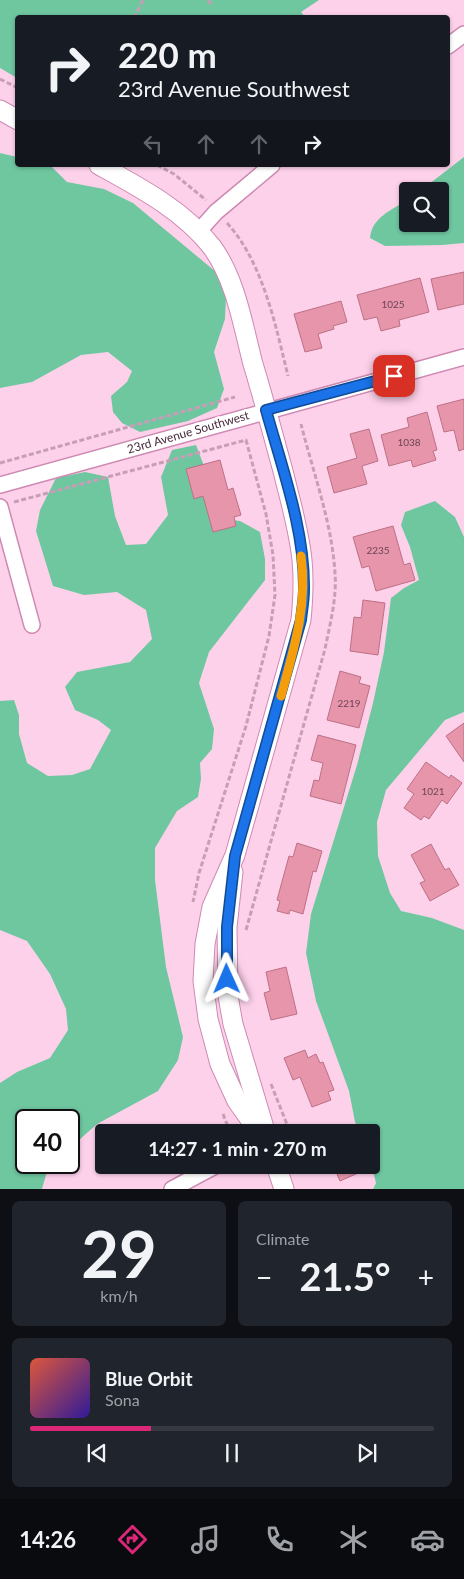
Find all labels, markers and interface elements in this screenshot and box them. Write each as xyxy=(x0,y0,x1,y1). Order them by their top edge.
text: 220 m xyxy=(118,33,217,75)
icon: right xyxy=(35,35,100,100)
text: 23rd Avenue Southwest xyxy=(118,75,350,102)
icon: left xyxy=(139,130,167,158)
icon: ahead xyxy=(192,130,220,158)
icon: ahead xyxy=(245,130,273,158)
icon: right xyxy=(298,130,326,158)
map controls xyxy=(399,182,449,232)
button: search xyxy=(399,182,449,232)
house number: 1025 xyxy=(381,298,405,310)
pin xyxy=(373,355,415,397)
icon: arrive xyxy=(380,362,408,390)
street label: 23rd Avenue Southwest xyxy=(125,407,251,457)
house number: 1038 xyxy=(397,436,421,448)
house number: 2235 xyxy=(366,544,390,556)
house number: 2219 xyxy=(337,697,361,709)
house number: 1021 xyxy=(421,785,445,797)
position arrow xyxy=(200,952,252,1004)
speed limit sign: 40 xyxy=(15,1109,80,1174)
text: 14:27 · 1 min · 270 m xyxy=(148,1137,327,1160)
text: 29 xyxy=(81,1214,157,1292)
text: Climate xyxy=(256,1229,309,1248)
text: 21.5° xyxy=(300,1253,390,1299)
text: − xyxy=(256,1260,272,1294)
text: + xyxy=(418,1260,434,1294)
text: km/h xyxy=(100,1286,138,1305)
text: Blue Orbit xyxy=(105,1367,193,1390)
text: Sona xyxy=(105,1390,140,1409)
icon: previous xyxy=(83,1439,111,1467)
icon: pause xyxy=(218,1439,246,1467)
icon: next xyxy=(353,1439,381,1467)
icon: directions xyxy=(115,1522,150,1557)
icon: music xyxy=(188,1522,223,1557)
icon: phone xyxy=(262,1522,297,1557)
icon: climate xyxy=(336,1522,371,1557)
icon: car xyxy=(410,1522,445,1557)
text: 14:26 xyxy=(19,1526,76,1553)

